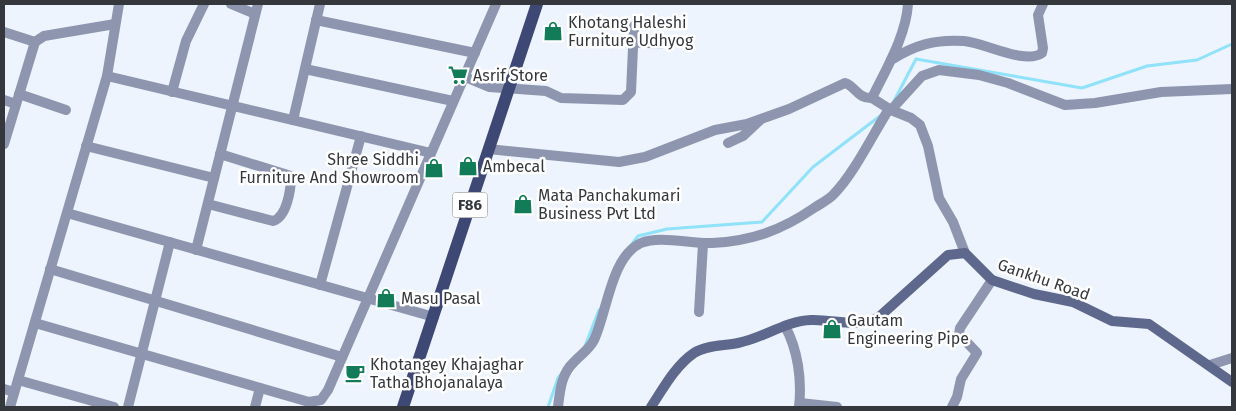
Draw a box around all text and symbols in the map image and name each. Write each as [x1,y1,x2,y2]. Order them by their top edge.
place label: Khotang Haleshi Furniture Udhyog [568,13,694,50]
shop icon: Khotang Haleshi Furniture Udhyog [542,20,564,42]
supermarket icon: Asrif Store [447,64,469,86]
place label: Asrif Store [473,66,548,85]
place label: Shree Siddhi Furniture And Showroom [239,150,419,187]
shop icon: Ambecal [457,155,479,177]
shop icon: Shree Siddhi Furniture And Showroom [423,157,445,179]
place label: Ambecal [483,157,545,176]
place label: Mata Panchakumari Business Pvt Ltd [538,186,680,223]
road number: F86 [452,192,488,218]
shop icon: Mata Panchakumari Business Pvt Ltd [512,193,534,215]
street label: Gankhu Road [995,255,1092,304]
shop icon: Masu Pasal [375,287,397,309]
place label: Masu Pasal [401,289,481,308]
place label: Gautam Engineering Pipe [847,311,969,348]
shop icon: Gautam Engineering Pipe [821,318,843,340]
place label: Khotangey Khajaghar Tatha Bhojanalaya [370,355,524,392]
cafe icon: Khotangey Khajaghar Tatha Bhojanalaya [344,362,366,384]

